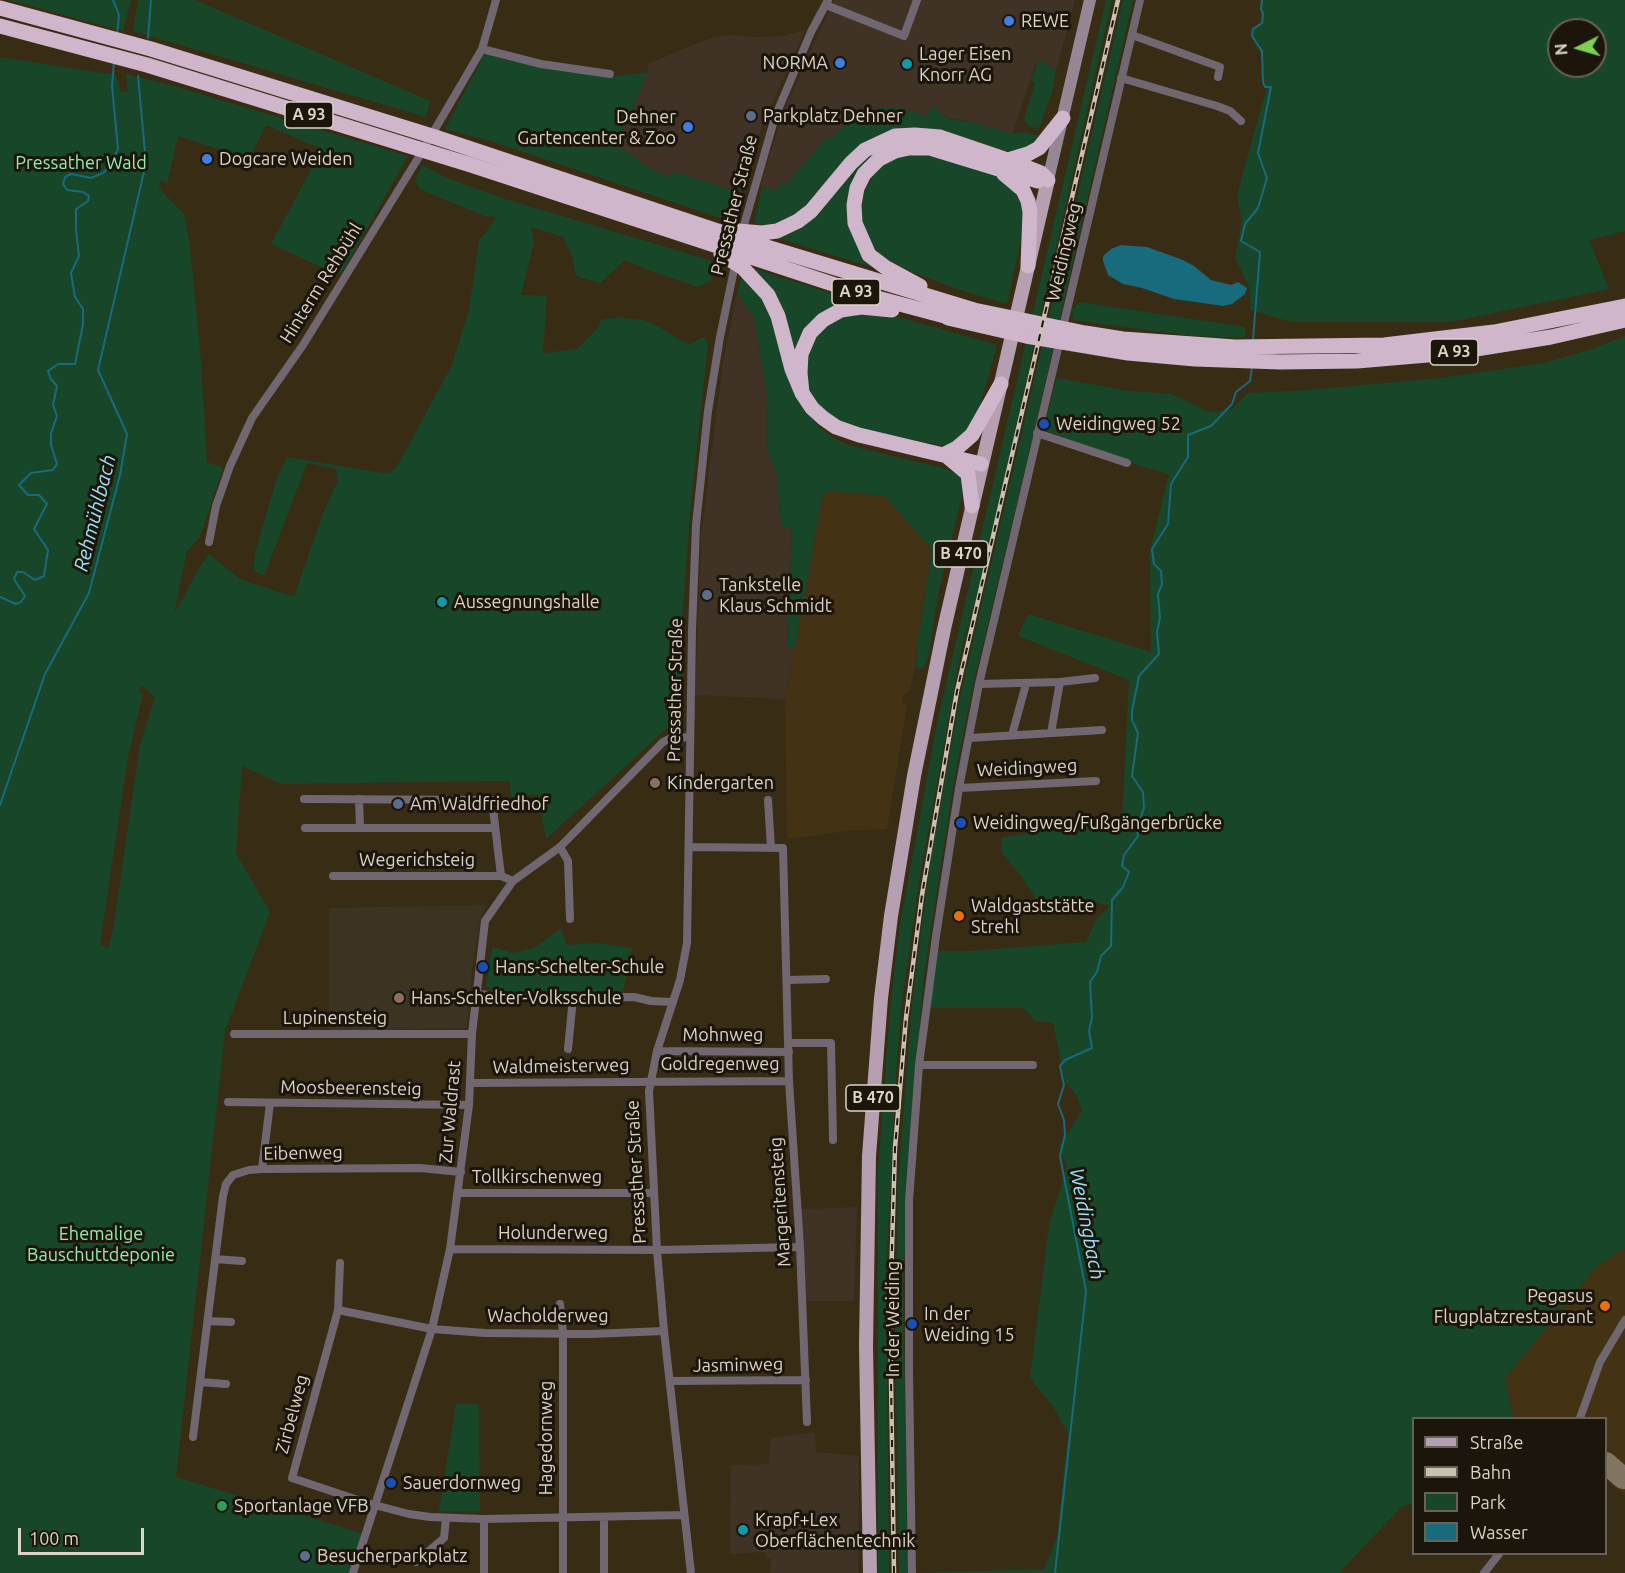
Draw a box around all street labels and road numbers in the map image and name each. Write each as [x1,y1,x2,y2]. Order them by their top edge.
road number: A 93 [285,102,333,128]
street label: Pressather Straße [706,133,762,277]
street label: Weidingweg [1042,201,1086,303]
street label: Hinterm Rehbühl [275,219,367,347]
road number: A 93 [832,279,880,305]
road number: A 93 [1430,339,1478,365]
road number: B 470 [934,541,988,567]
street label: Pressather Straße [663,618,687,762]
street label: Weidingweg [976,755,1078,781]
street label: Wegerichsteig [359,849,475,871]
street label: Lupinensteig [283,1007,387,1029]
street label: Mohnweg [683,1024,763,1046]
street label: Goldregenweg [660,1053,780,1075]
street label: Waldmeisterweg [492,1054,630,1078]
street label: Zur Waldrast [435,1060,465,1164]
street label: Moosbeerensteig [280,1076,422,1100]
road number: B 470 [846,1085,900,1111]
street label: Pressather Straße [621,1100,651,1244]
street label: Margeritensteig [765,1136,795,1268]
street label: Eibenweg [263,1142,343,1164]
street label: Tollkirschenweg [472,1166,602,1188]
street label: Holunderweg [498,1222,608,1244]
street label: In der Weiding [882,1261,904,1377]
street label: Wacholderweg [487,1305,609,1327]
street label: Jasminweg [693,1353,783,1377]
street label: Zirbelweg [271,1372,313,1456]
street label: Hagedornweg [535,1381,557,1495]

